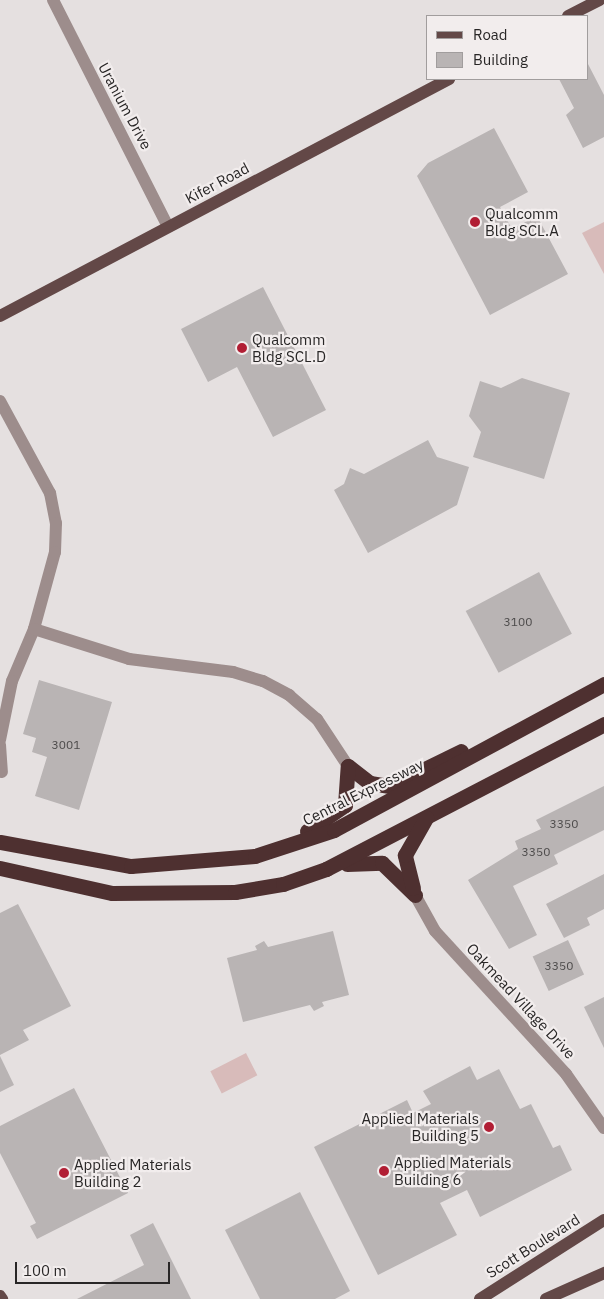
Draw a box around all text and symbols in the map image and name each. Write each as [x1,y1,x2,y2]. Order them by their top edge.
legend [426,15,589,80]
text: Road [473,25,508,44]
text: Building [473,50,528,69]
street label: Uranium Drive [95,59,155,153]
street label: Kifer Road [182,159,252,207]
place label: Qualcomm Bldg SCL.A [485,204,559,239]
marker: Qualcomm Bldg SCL.A [469,216,481,228]
place label: Qualcomm Bldg SCL.D [252,330,326,365]
marker: Qualcomm Bldg SCL.D [236,342,248,354]
house number: 3100 [504,615,532,629]
house number: 3001 [52,738,80,752]
street label: Central Expressway [300,755,426,829]
house number: 3350 [550,817,578,831]
house number: 3350 [522,845,550,859]
street label: Oakmead Village Drive [463,939,579,1063]
house number: 3350 [545,959,573,973]
place label: Applied Materials Building 5 [361,1109,479,1144]
marker: Applied Materials Building 5 [483,1121,495,1133]
place label: Applied Materials Building 6 [394,1153,512,1188]
place label: Applied Materials Building 2 [74,1155,192,1190]
marker: Applied Materials Building 6 [378,1165,390,1177]
marker: Applied Materials Building 2 [58,1167,70,1179]
street label: Scott Boulevard [483,1210,583,1282]
scale bar [18,1252,172,1284]
text: 100 m [23,1261,67,1280]

